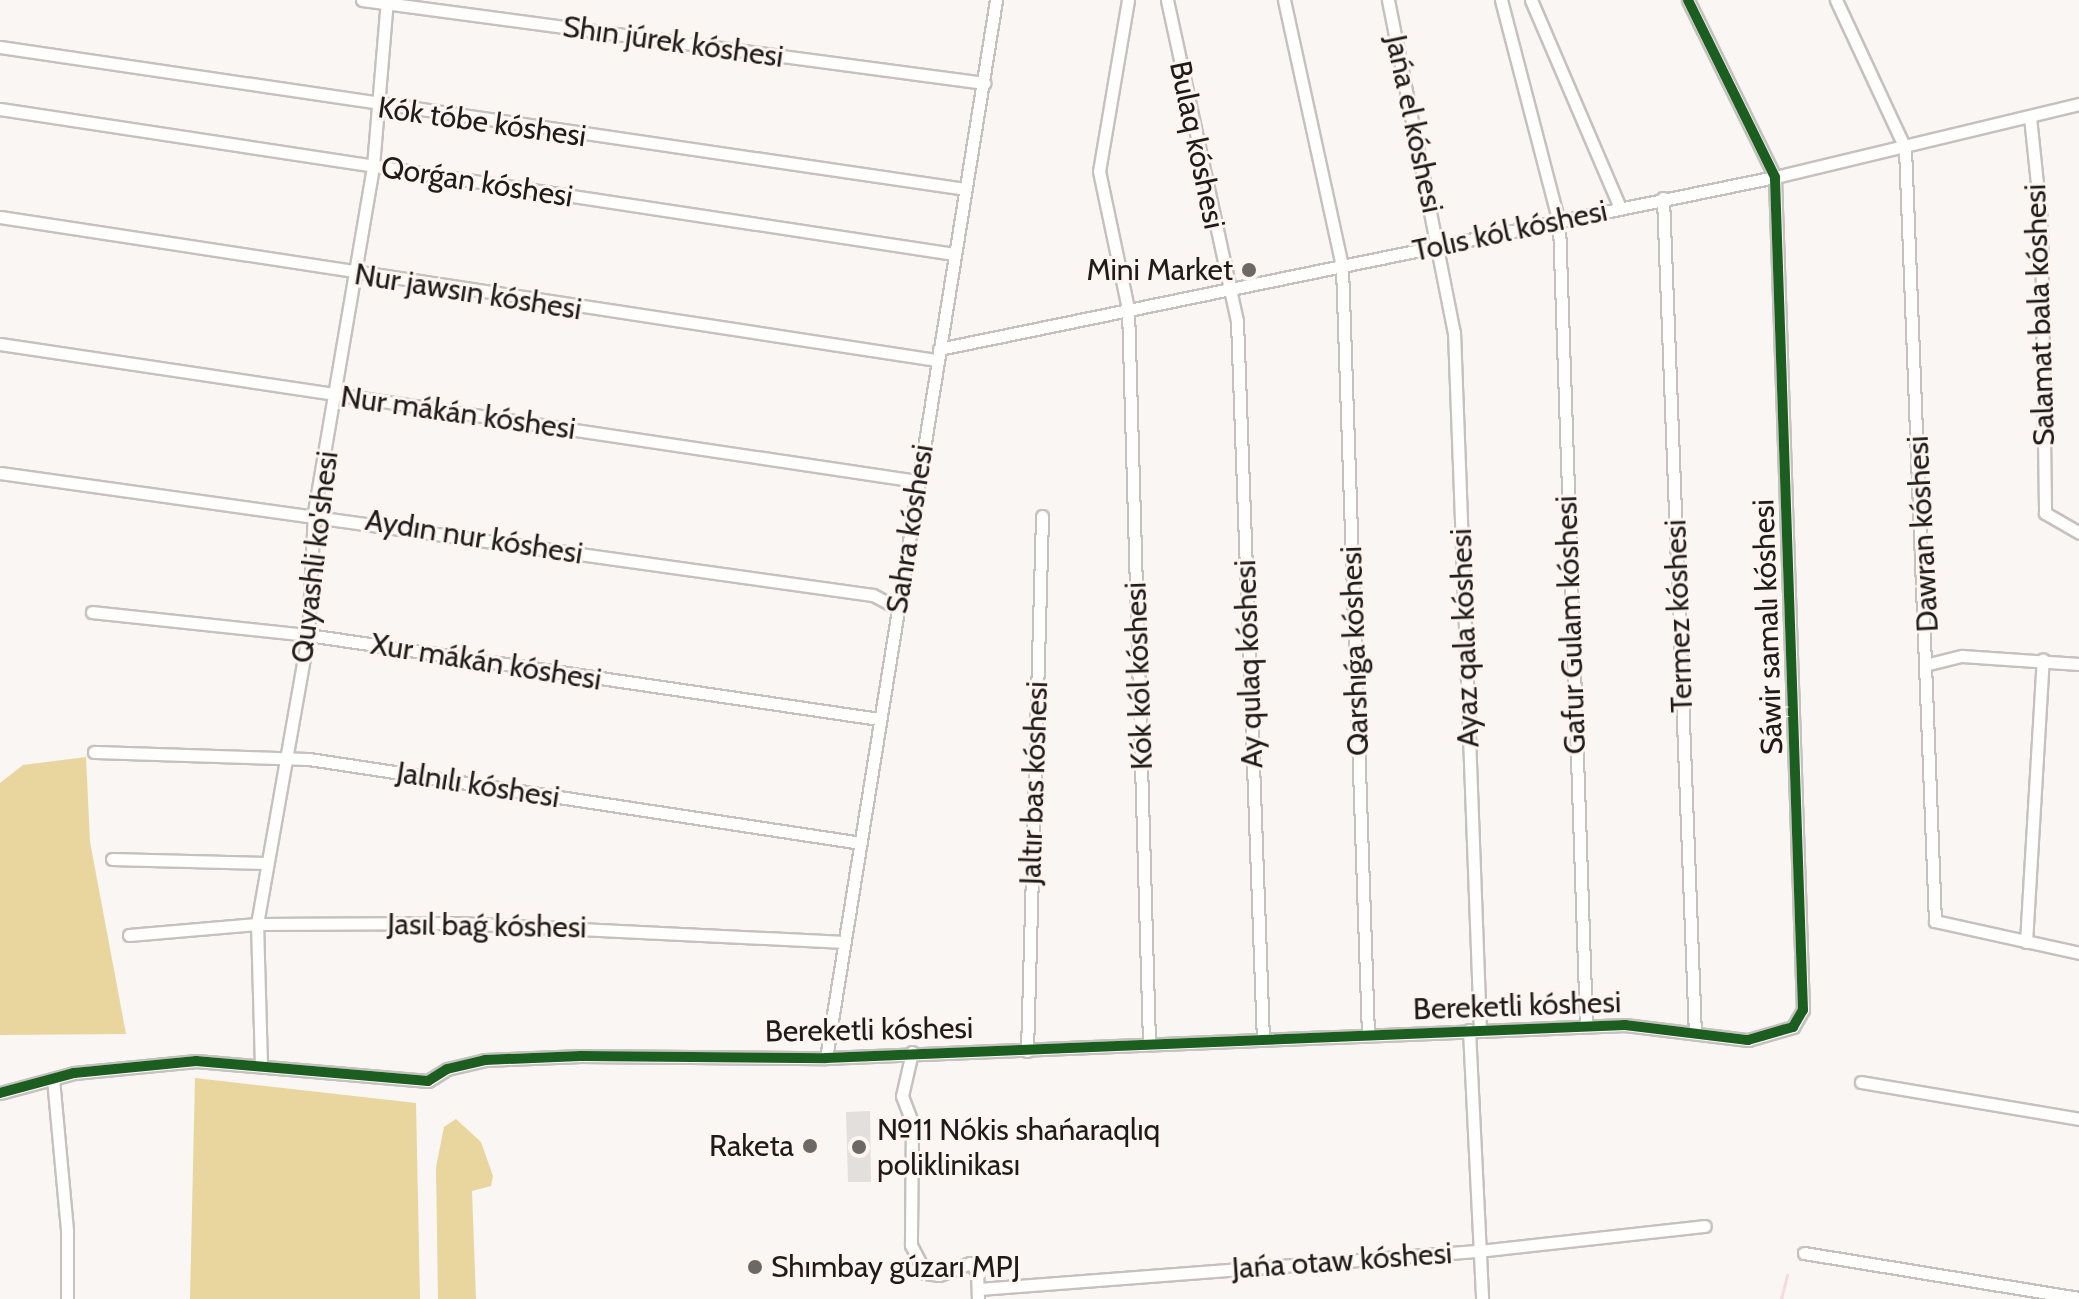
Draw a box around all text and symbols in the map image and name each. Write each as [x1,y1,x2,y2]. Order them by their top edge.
street label: Shın júrek kóshesi [560,9,786,75]
street label: Jańa el kóshesi [1378,32,1450,216]
street label: Bulaq kóshesi [1162,58,1232,232]
street label: Kók tóbe kóshesi [376,90,588,154]
street label: Qorǵan kóshesi [379,149,575,215]
street label: Salamat bala kóshesi [2017,183,2063,447]
street label: Tolıs kól kóshesi [1409,193,1611,269]
place label: Mini Market [1086,252,1233,288]
street label: Nur jawsın kóshesi [352,256,584,328]
marker: Mini Market [1240,261,1258,279]
street label: Nur mákán kóshesi [338,379,578,447]
street label: Dawran kóshesi [1900,435,1946,633]
street label: Sahra kóshesi [879,442,941,616]
street label: Quyashli ko'shesi [284,449,346,665]
street label: Gafur Gulam kóshesi [1548,495,1594,755]
street label: Sáwir samalı kóshesi [1746,499,1790,755]
street label: Aydın nur kóshesi [363,502,585,572]
street label: Termez kóshesi [1658,519,1700,713]
street label: Ayaz qala kóshesi [1443,528,1487,748]
street label: Qarshıǵa kóshesi [1333,545,1377,757]
street label: Ay qulaq kóshesi [1227,559,1271,769]
street label: Kók kól kóshesi [1118,581,1160,771]
street label: Xur mákán kóshesi [368,626,604,698]
street label: Jaltır bas kóshesi [1012,681,1056,885]
street label: Jalnılı kóshesi [394,754,562,816]
street label: Jasıl baǵ kóshesi [387,906,587,946]
street label: Bereketli kóshesi [1412,984,1622,1028]
street label: Bereketli kóshesi [765,1010,973,1050]
place label: №11 Nókis shańaraqlıq poliklinikası [877,1112,1160,1182]
place label: Raketa [709,1128,794,1164]
marker: №11 Nókis shańaraqlıq poliklinikası [848,1136,870,1158]
marker: Raketa [801,1137,819,1155]
street label: Jańa otaw kóshesi [1231,1235,1453,1287]
place label: Shımbay gúzarı MPJ [771,1249,1020,1285]
marker: Shımbay gúzarı MPJ [746,1258,764,1276]

